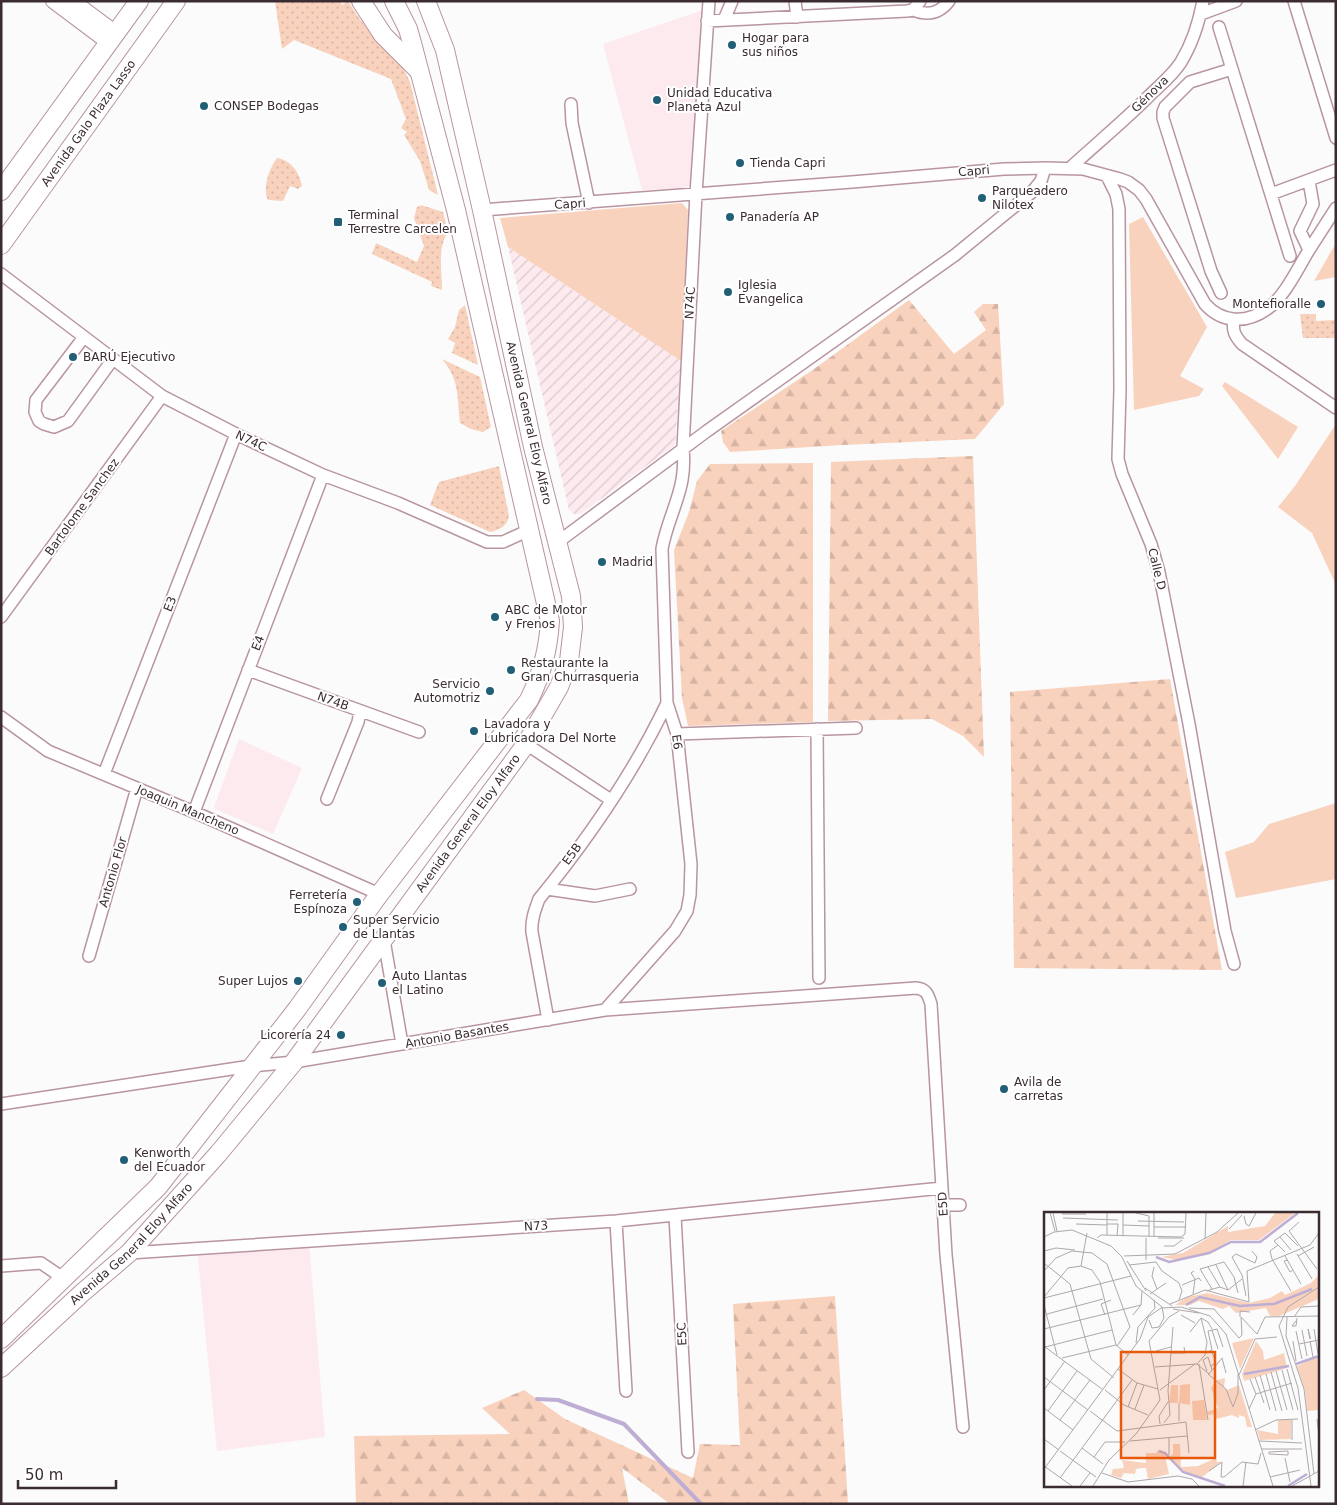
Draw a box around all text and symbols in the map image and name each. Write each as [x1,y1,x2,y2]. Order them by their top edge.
place label: Hogar para sus niños [742,31,809,59]
marker: Hogar para sus niños [726,39,738,51]
street label: Avenida Galo Plaza Lasso [38,57,139,189]
street label: Génova [1129,73,1171,115]
place label: Unidad Educativa Planeta Azul [667,86,772,114]
marker: Unidad Educativa Planeta Azul [651,94,663,106]
place label: CONSEP Bodegas [214,99,319,113]
marker: CONSEP Bodegas [198,100,210,112]
place label: Tienda Capri [749,156,826,170]
marker: Tienda Capri [734,157,746,169]
street label: Capri [958,163,990,179]
place label: Parqueadero Nilotex [992,184,1068,212]
marker: Parqueadero Nilotex [976,192,988,204]
street label: Capri [554,196,586,212]
place label: Terminal Terrestre Carcelen [347,208,457,236]
place label: Panadería AP [740,210,819,224]
marker: Panadería AP [724,211,736,223]
marker: Terminal Terrestre Carcelen [332,216,344,228]
place label: Iglesia Evangelica [738,278,803,306]
street label: N74C [682,286,698,320]
marker: Iglesia Evangelica [722,286,734,298]
place label: Montefioralle [1232,297,1311,311]
marker: Montefioralle [1315,298,1327,310]
street label: Avenida General Eloy Alfaro [503,340,555,506]
place label: BARÚ Ejecutivo [83,349,175,364]
marker: BARÚ Ejecutivo [67,351,79,363]
street label: N74C [233,428,269,454]
street label: Bartolome Sanchez [42,456,122,558]
street label: Calle D [1145,547,1169,591]
place label: Madrid [612,555,653,569]
marker: Madrid [596,556,608,568]
street label: E3 [161,594,179,614]
place label: ABC de Motor y Frenos [505,603,587,631]
marker: ABC de Motor y Frenos [489,611,501,623]
street label: E4 [249,633,267,653]
place label: Restaurante la Gran Churrasqueria [521,656,639,684]
marker: Restaurante la Gran Churrasqueria [505,664,517,676]
place label: Servicio Automotriz [414,677,480,705]
marker: Servicio Automotriz [484,685,496,697]
street label: N74B [315,689,351,713]
place label: Lavadora y Lubricadora Del Norte [484,717,616,745]
marker: Lavadora y Lubricadora Del Norte [468,725,480,737]
street label: E6 [669,733,685,751]
street label: Avenida General Eloy Alfaro [413,752,523,895]
street label: Joaquin Mancheno [134,782,241,838]
street label: Antonio Flor [96,835,130,909]
street label: E5B [559,840,585,868]
place label: Ferretería Espínoza [289,888,347,916]
marker: Ferretería Espínoza [351,896,363,908]
place label: Super Servicio de Llantas [353,913,440,941]
marker: Super Servicio de Llantas [337,921,349,933]
place label: Auto Llantas el Latino [392,969,467,997]
place label: Super Lujos [218,974,288,988]
marker: Super Lujos [292,975,304,987]
marker: Auto Llantas el Latino [376,977,388,989]
street label: Antonio Basantes [404,1019,510,1051]
place label: Licorería 24 [260,1028,331,1042]
marker: Licorería 24 [335,1029,347,1041]
place label: Avila de carretas [1014,1075,1063,1103]
marker: Avila de carretas [998,1083,1010,1095]
place label: Kenworth del Ecuador [134,1146,205,1174]
marker: Kenworth del Ecuador [118,1154,130,1166]
street label: Avenida General Eloy Alfaro [67,1180,195,1308]
street label: E5D [935,1191,951,1217]
inset map [1044,1212,1320,1488]
street label: N73 [523,1218,549,1234]
street label: E5C [674,1322,690,1346]
scale bar [18,1458,115,1490]
text: 50 m [25,1466,63,1484]

